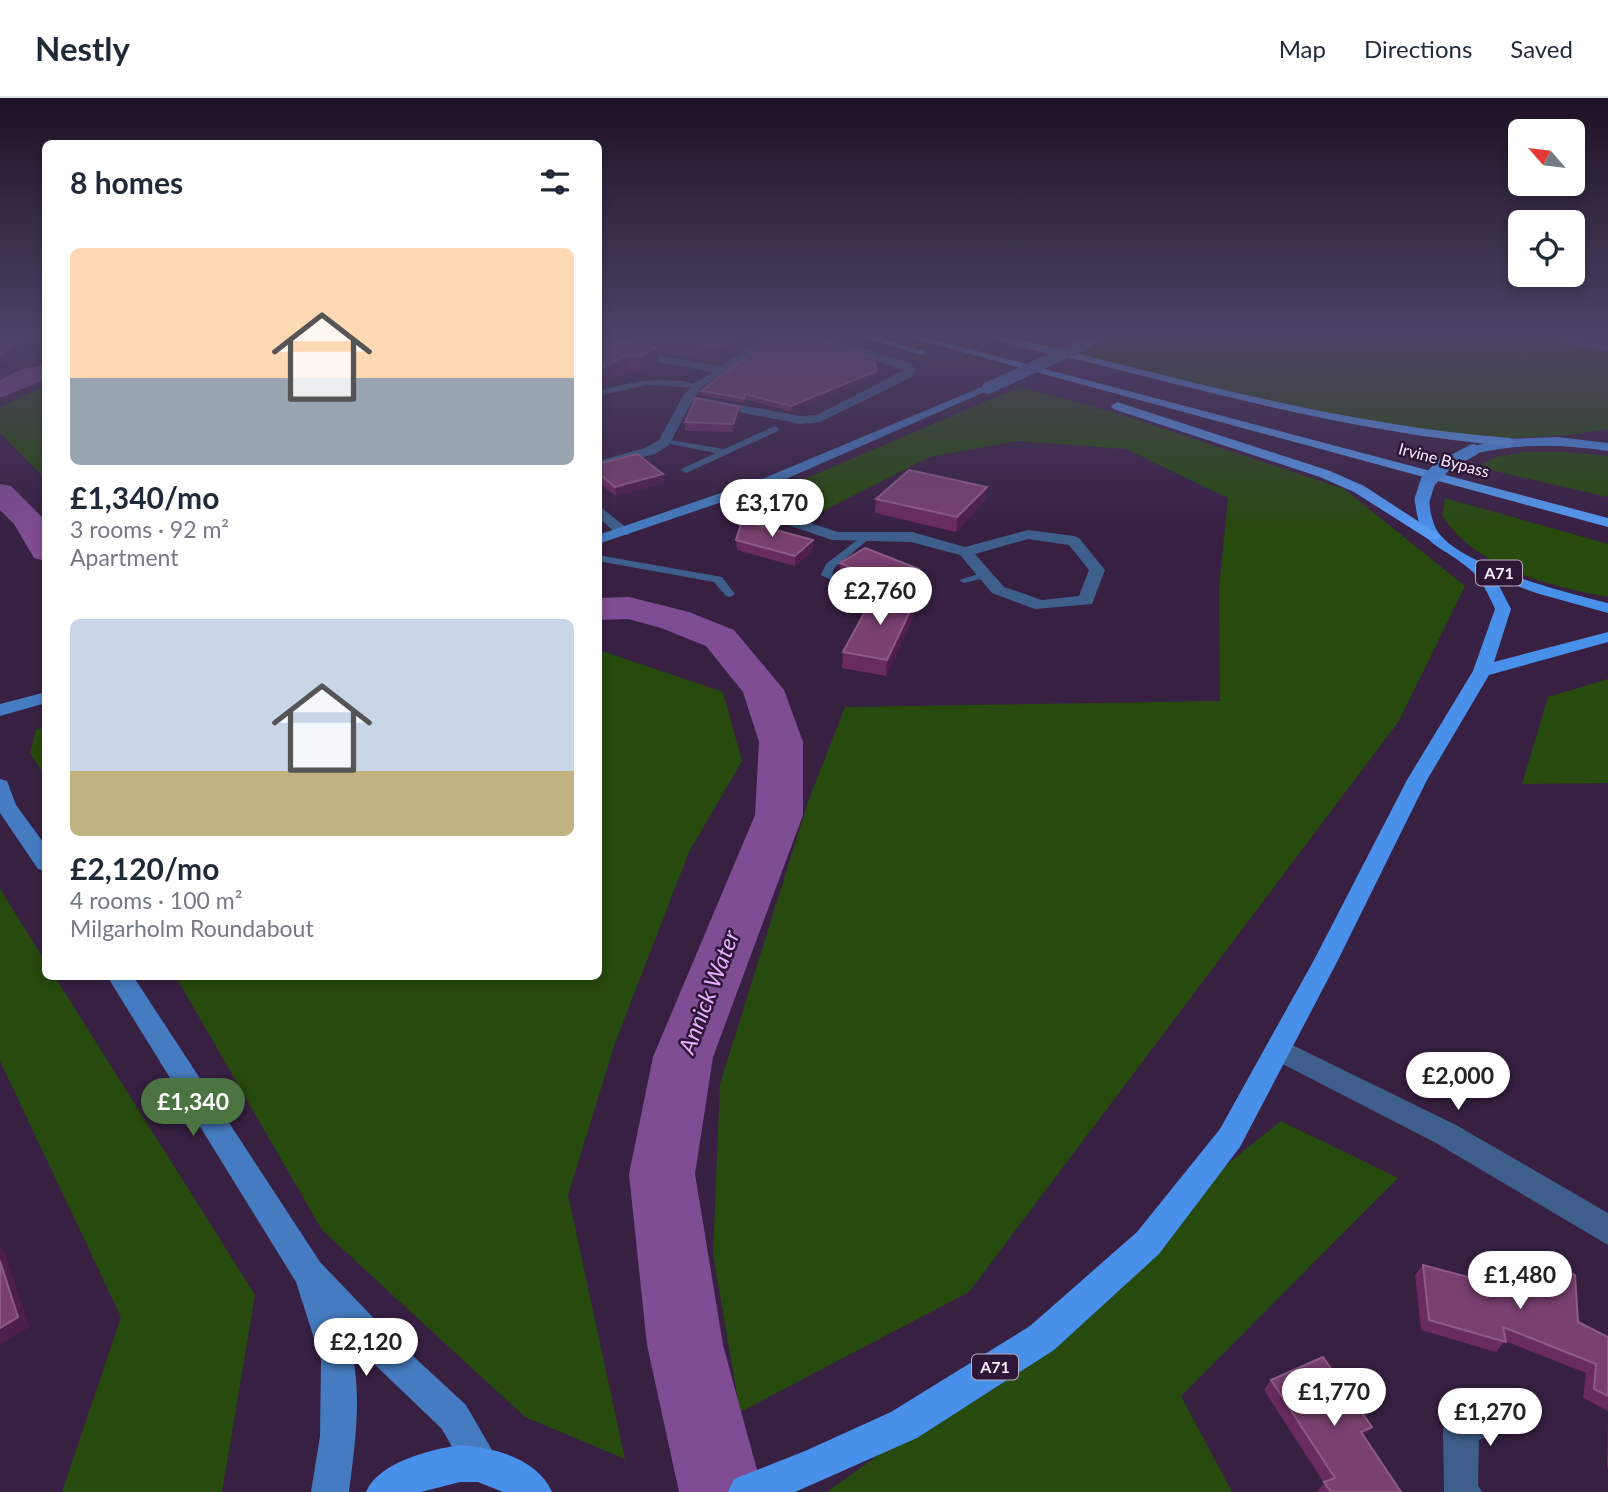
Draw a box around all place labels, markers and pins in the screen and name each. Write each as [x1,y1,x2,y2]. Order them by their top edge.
pin: £3,170 [715,480,829,539]
pin: £2,760 [823,568,937,627]
pin: £2,000 [1401,1052,1515,1112]
pin: £1,340 [136,1079,250,1138]
pin: £1,480 [1463,1252,1577,1311]
pin: £2,120 [309,1318,423,1378]
pin: £1,770 [1277,1368,1391,1428]
pin: £1,270 [1433,1388,1547,1448]

